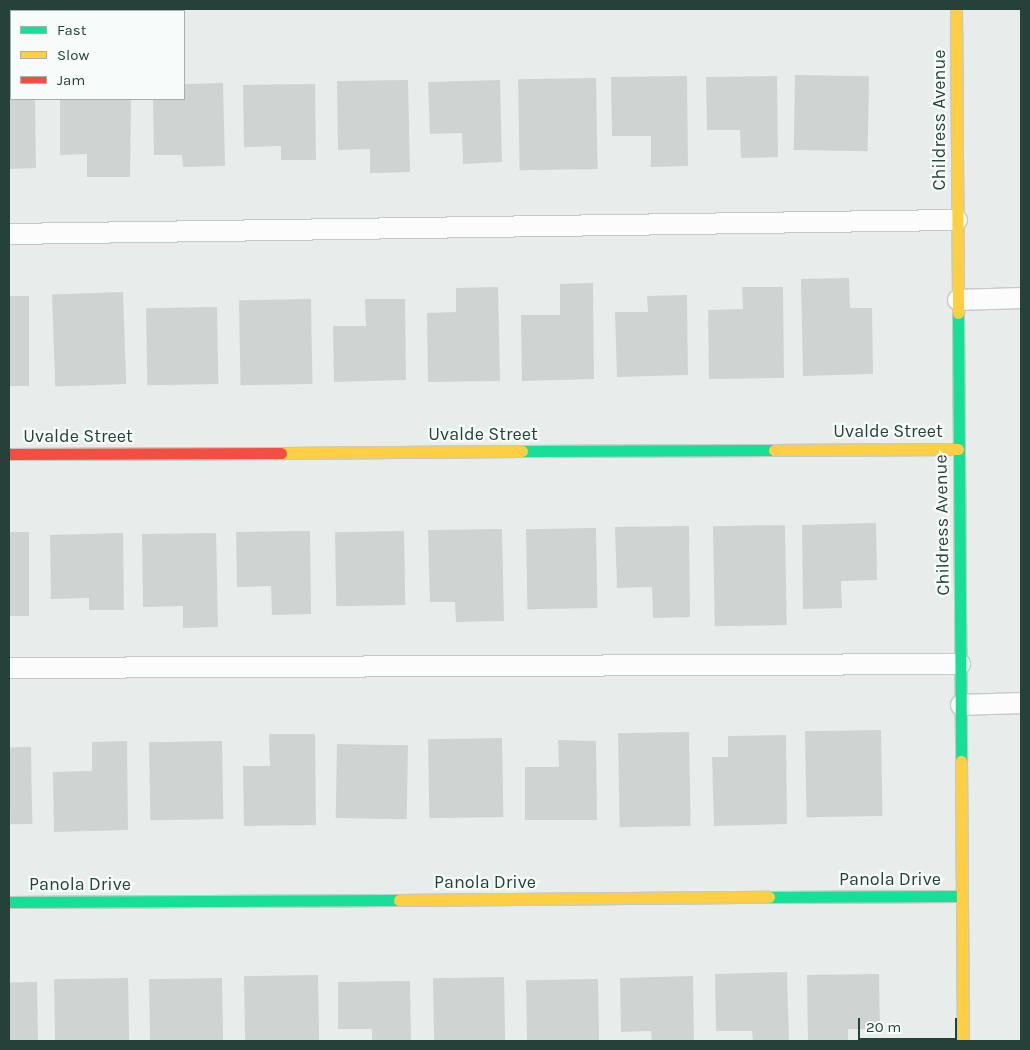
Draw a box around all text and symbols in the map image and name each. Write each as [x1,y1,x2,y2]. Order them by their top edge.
legend [10,10,185,100]
text: Fast [57,21,86,39]
text: Slow [57,46,89,64]
street label: Childress Avenue [928,49,950,191]
text: Jam [57,71,85,89]
street label: Uvalde Street [833,420,943,442]
street label: Uvalde Street [428,423,538,445]
street label: Uvalde Street [23,425,133,447]
street label: Childress Avenue [930,454,954,596]
street label: Panola Drive [839,868,941,890]
street label: Panola Drive [434,871,536,893]
street label: Panola Drive [29,873,131,895]
scale bar [860,1008,959,1040]
text: 20 m [866,1018,901,1036]

